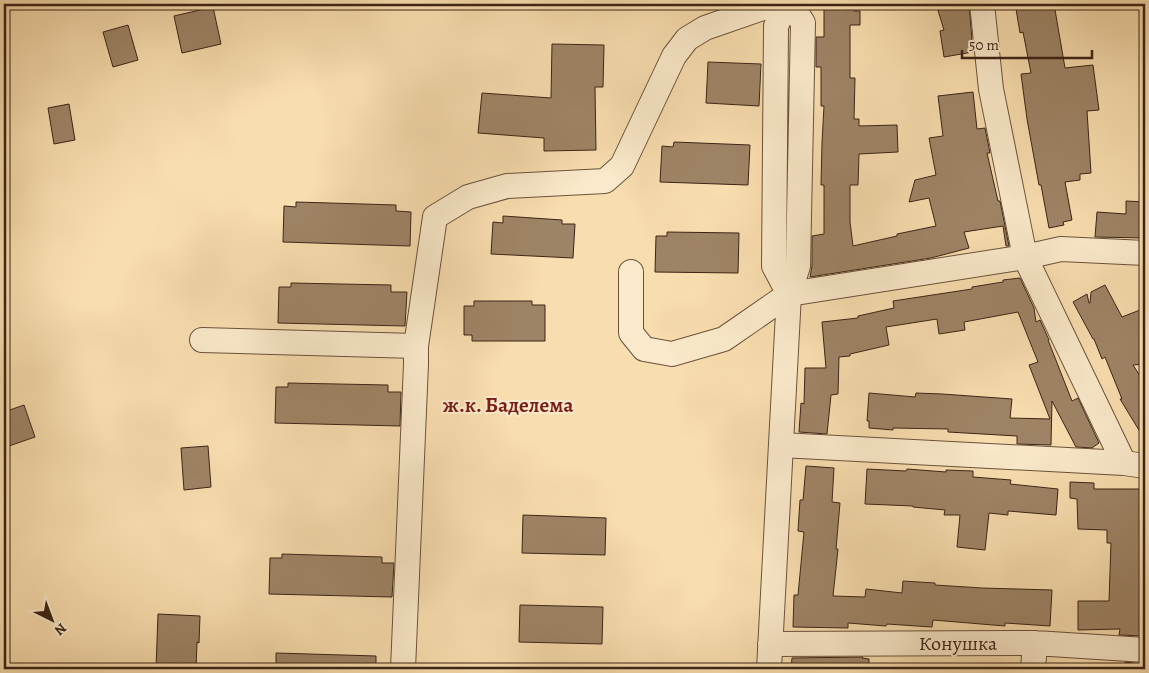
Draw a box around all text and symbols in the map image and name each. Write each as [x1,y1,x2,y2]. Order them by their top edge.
scale bar [962,28,1092,60]
text: 50 m [969,35,999,55]
district label: ж.к. Баделема [443,391,573,419]
north arrow [28,596,78,646]
text: N [50,619,71,640]
street label: Конушка [919,630,998,657]

